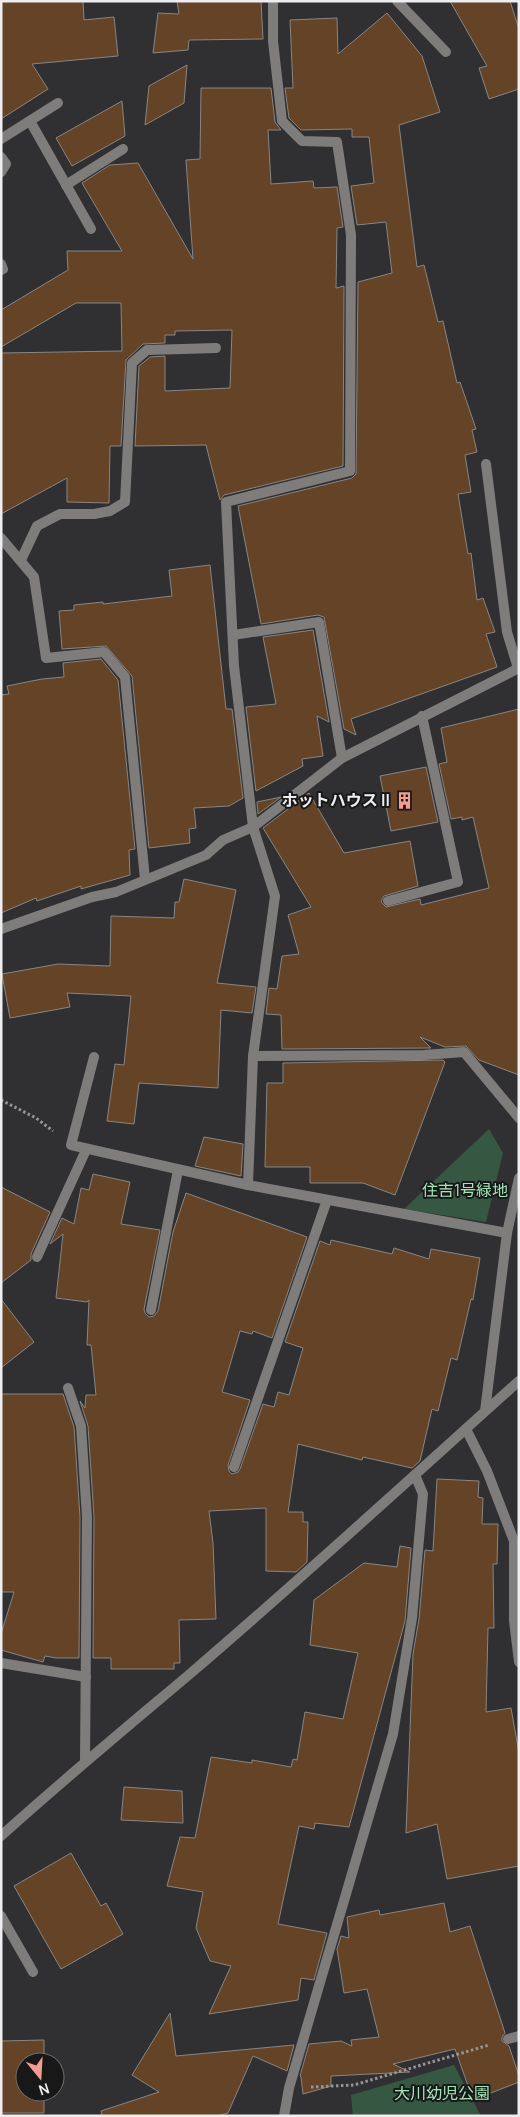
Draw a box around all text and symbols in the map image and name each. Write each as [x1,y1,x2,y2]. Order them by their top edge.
place label: ホットハウス II [282,789,390,811]
building icon: ホットハウス II [394,790,414,810]
park label: 住吉1号緑地 [422,1179,508,1201]
north arrow [15,2052,65,2102]
text: N [36,2079,52,2100]
park label: 大川幼児公園 [394,2082,490,2104]

